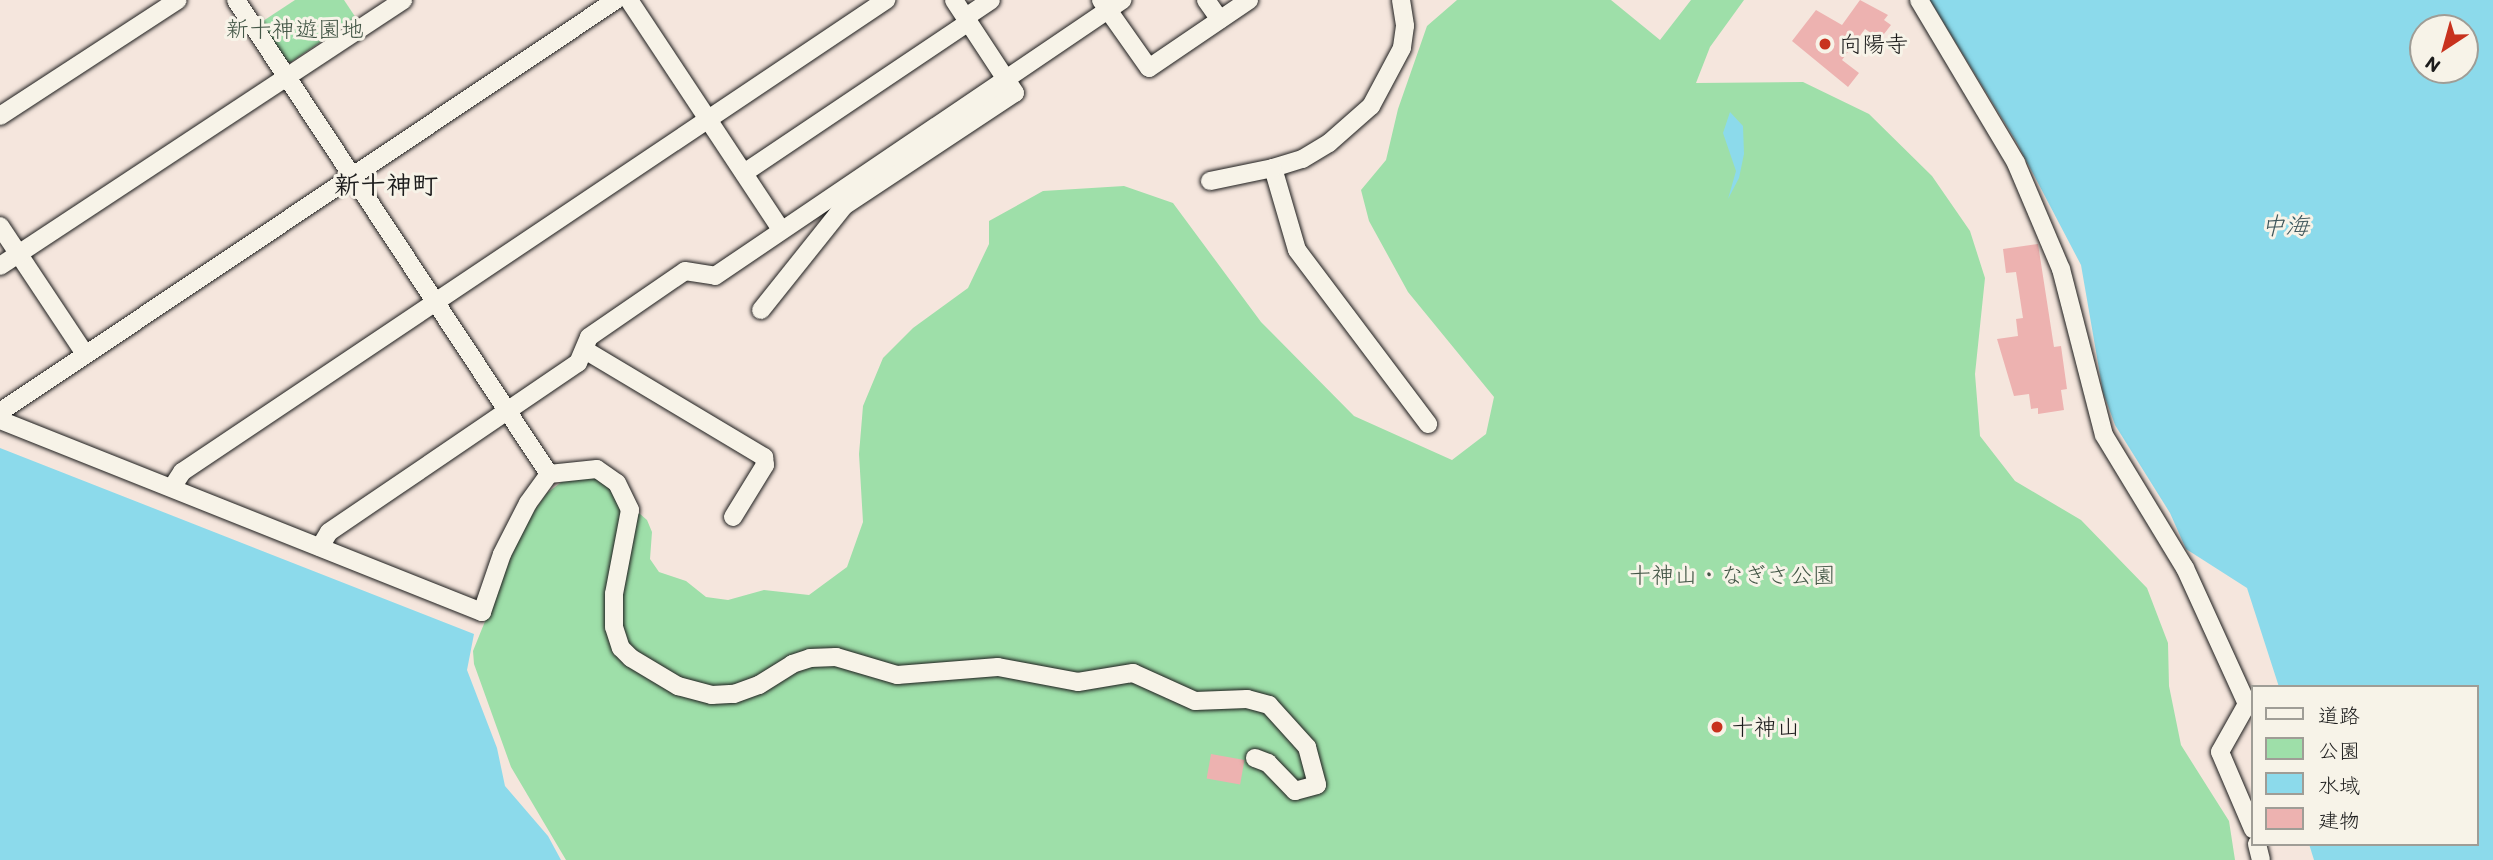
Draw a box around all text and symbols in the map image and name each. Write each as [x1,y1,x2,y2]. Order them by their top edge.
north arrow [2409,14,2479,84]
park label: 新十神遊園地 [226,15,364,43]
place label: 向陽寺 [1839,30,1908,58]
marker: 向陽寺 [1817,36,1833,52]
text: N [2421,52,2444,78]
district label: 新十神町 [334,170,438,202]
water label: 中海 [2261,212,2309,240]
park label: 十神山・なぎさ公園 [1629,561,1835,589]
legend [2252,685,2479,846]
text: 道路 [2318,703,2360,728]
place label: 十神山 [1731,713,1800,741]
marker: 十神山 [1709,719,1725,735]
text: 公園 [2318,738,2360,763]
text: 水域 [2318,773,2360,798]
text: 建物 [2318,808,2360,833]

